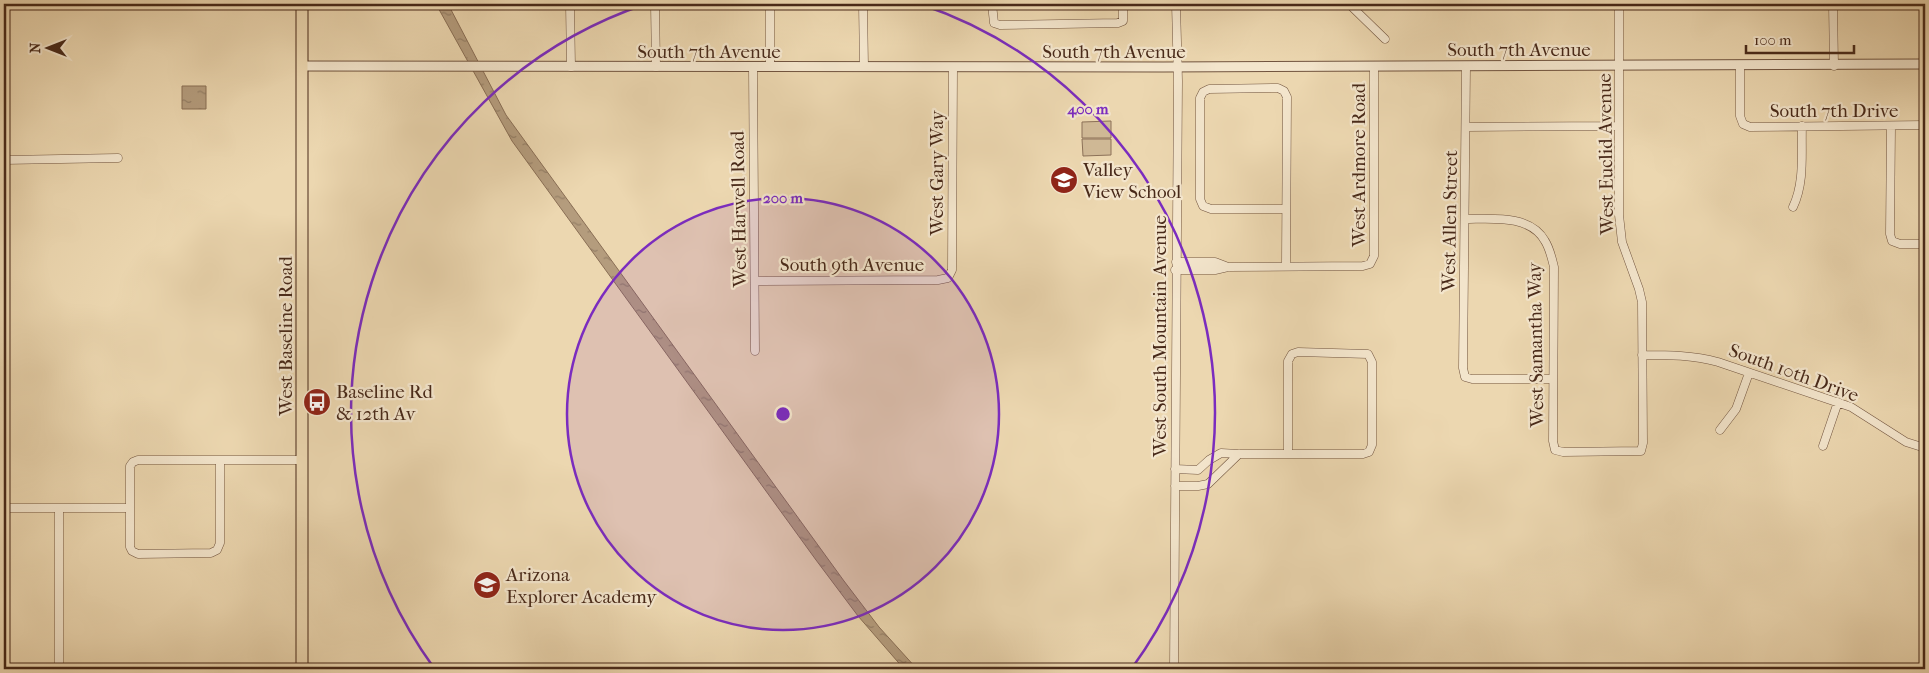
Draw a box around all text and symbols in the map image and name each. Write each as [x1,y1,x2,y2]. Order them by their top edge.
north arrow [22,22,72,72]
scale bar [1746,22,1854,54]
text: 100 m [1754,31,1792,49]
street label: South 7th Avenue [1447,39,1591,61]
street label: South 7th Avenue [637,41,781,63]
street label: South 7th Avenue [1042,41,1186,63]
text: N [27,42,44,53]
street label: West Euclid Avenue [1594,73,1618,236]
street label: West Ardmore Road [1348,82,1370,248]
text: 400 m [1066,100,1109,118]
street label: South 7th Drive [1770,100,1898,122]
street label: West Gary Way [926,110,948,237]
street label: West Harwell Road [727,130,751,288]
street label: West Allen Street [1438,150,1462,293]
place label: Valley View School [1082,159,1181,203]
school or university icon: Valley View School [1049,165,1079,195]
text: 200 m [763,189,803,207]
street label: West South Mountain Avenue [1149,215,1171,458]
street label: South 9th Avenue [780,254,924,276]
street label: West Baseline Road [275,255,297,417]
street label: West Samantha Way [1524,261,1548,429]
street label: South 10th Drive [1726,339,1862,407]
place label: Baseline Rd & 12th Av [336,381,433,425]
bus stop icon: Baseline Rd & 12th Av [302,387,332,417]
centre of rings [774,405,792,423]
place label: Arizona Explorer Academy [505,564,657,608]
school or university icon: Arizona Explorer Academy [472,570,502,600]

